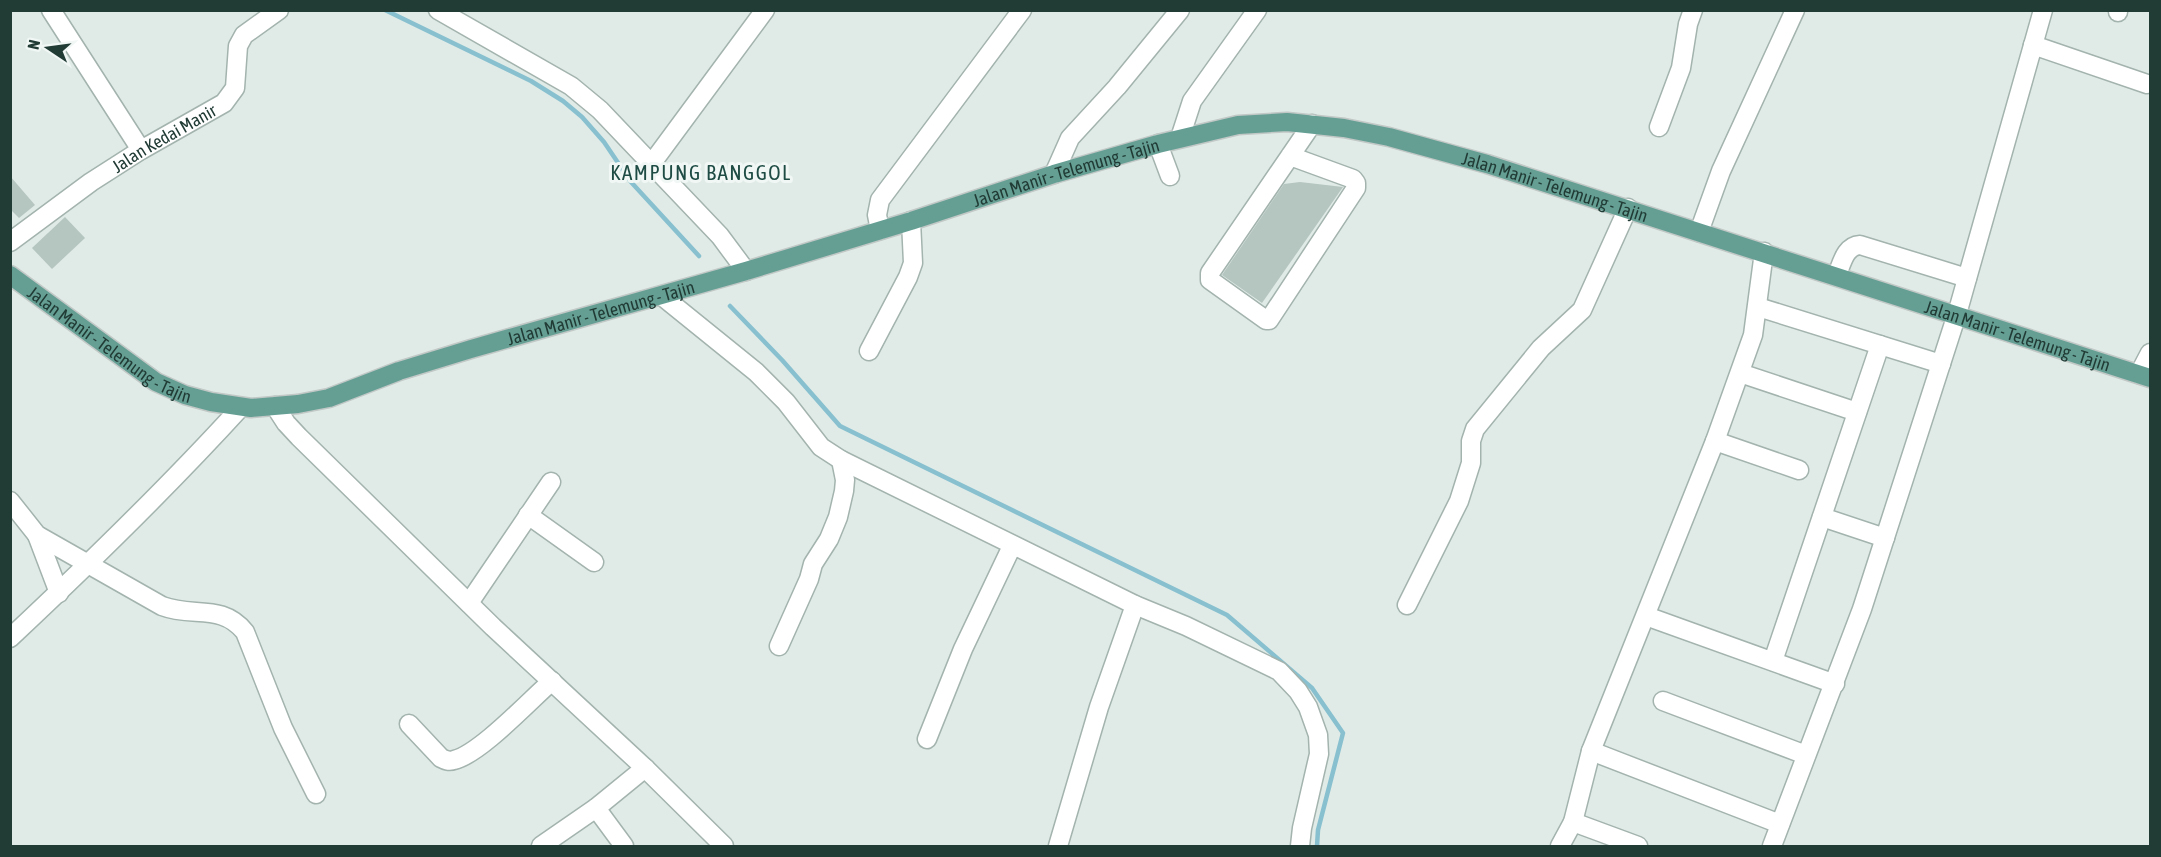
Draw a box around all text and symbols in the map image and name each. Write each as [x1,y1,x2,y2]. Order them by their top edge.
north arrow [18,18,78,78]
text: N [24,38,43,51]
street label: Jalan Kedai Manir [108,99,220,177]
street label: Jalan Manir - Telemung - Tajin [970,134,1162,211]
street label: Jalan Manir - Telemung - Tajin [1460,147,1651,226]
district label: KAMPUNG BANGGOL [610,160,792,184]
street label: Jalan Manir - Telemung - Tajin [504,276,697,349]
street label: Jalan Manir - Telemung - Tajin [24,281,194,407]
street label: Jalan Manir - Telemung - Tajin [1922,295,2113,375]

